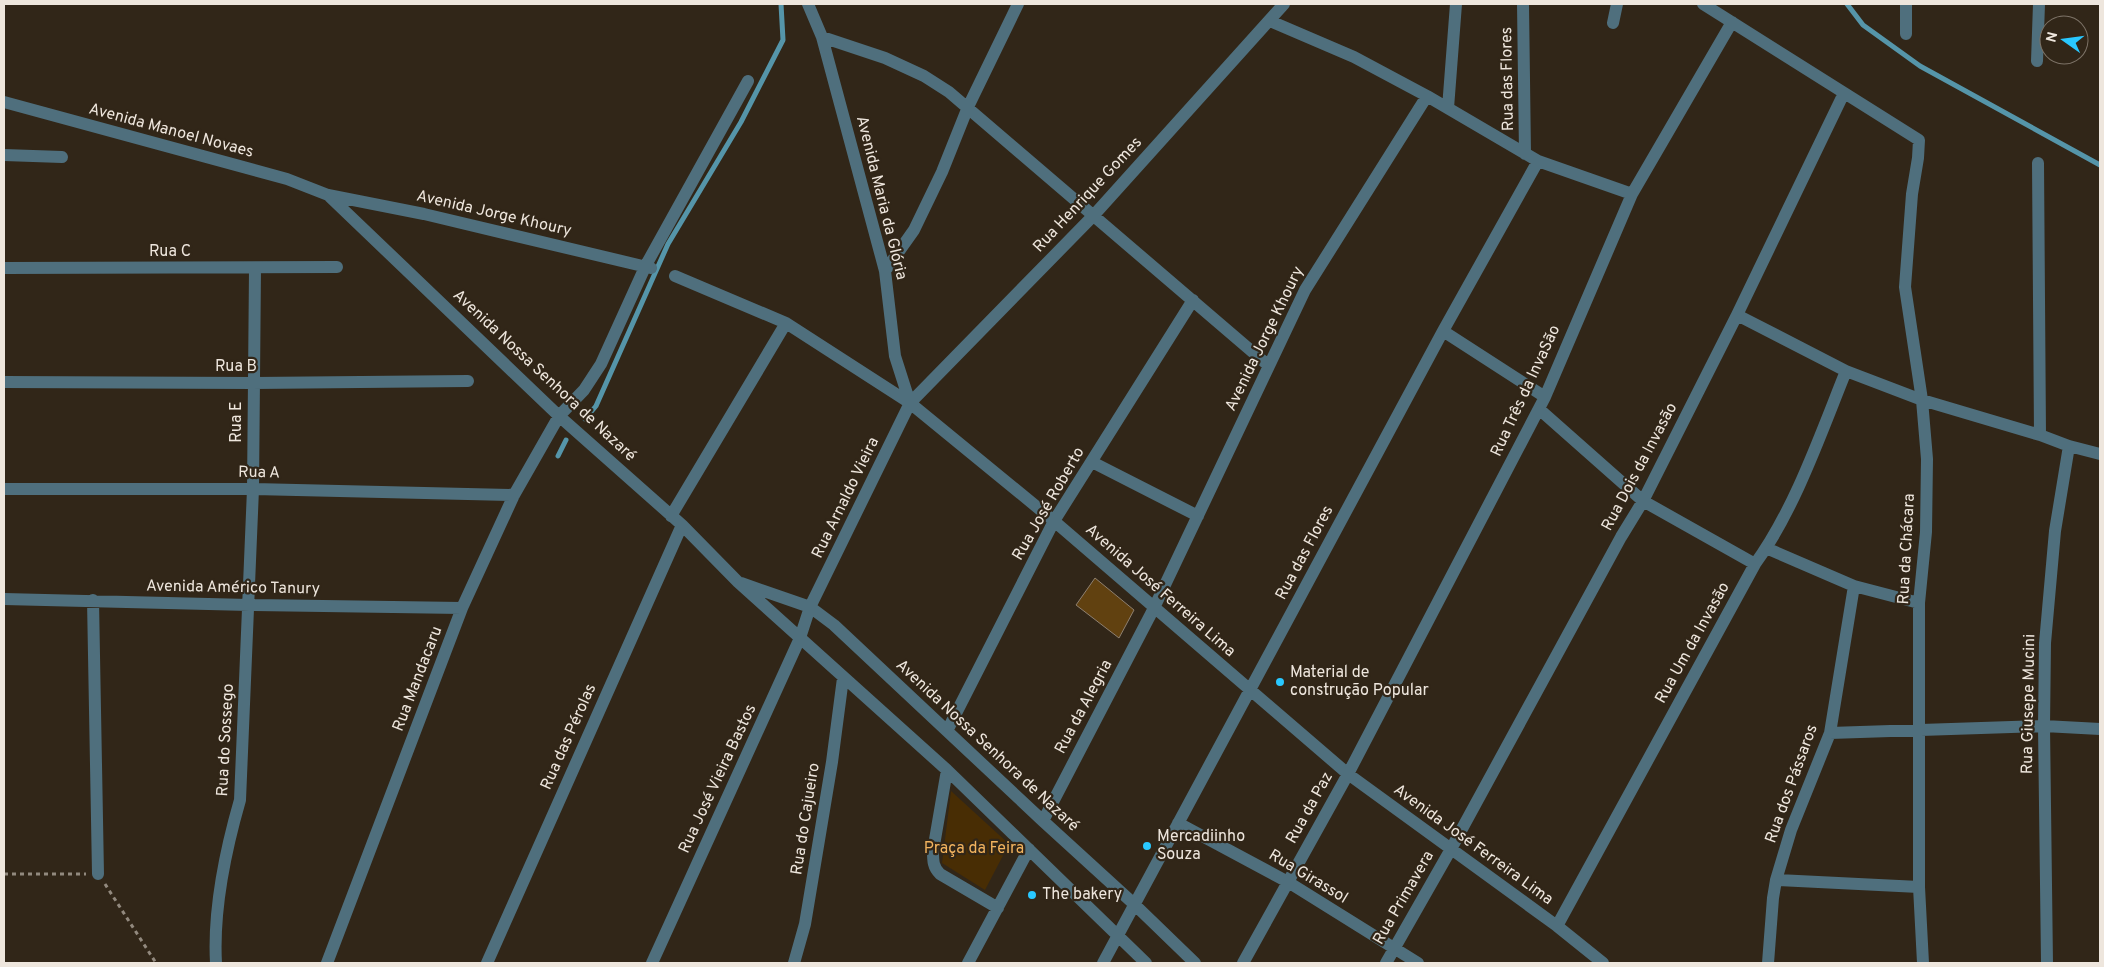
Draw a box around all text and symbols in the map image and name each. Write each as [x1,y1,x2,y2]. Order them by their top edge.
north arrow [2039,15,2089,65]
street label: Rua das Flores [1497,27,1519,131]
text: N [2043,30,2062,44]
street label: Avenida Manoel Novaes [86,99,256,163]
street label: Avenida Maria da Glória [851,114,911,282]
street label: Rua Henrique Gomes [1029,133,1147,257]
street label: Avenida Jorge Khoury [414,186,574,242]
street label: Rua C [149,242,191,262]
street label: Avenida Jorge Khoury [1221,263,1309,415]
street label: Avenida Nossa Senhora de Nazaré [448,286,640,466]
street label: Rua Três da InvaSão [1487,322,1565,460]
street label: Rua B [215,357,257,377]
street label: Rua Dois da Invasão [1598,399,1682,535]
street label: Rua E [227,401,247,443]
street label: Rua Arnaldo Vieira [808,434,884,562]
street label: Rua José Roberto [1008,444,1090,564]
street label: Rua A [238,463,280,483]
street label: Rua da Chácara [1894,493,1920,605]
street label: Rua das Flores [1272,502,1338,604]
street label: Avenida José Ferreira Lima [1081,520,1239,662]
street label: Avenida Américo Tanury [146,576,320,600]
street label: Rua Um da Invasão [1651,579,1735,707]
street label: Rua Mandacaru [389,624,447,734]
street label: Rua Giusepe Mucini [2018,634,2040,774]
street label: Avenida Nossa Senhora de Nazaré [891,656,1083,836]
street label: Rua da Alegria [1051,656,1117,758]
place label: Material de construção Popular [1290,663,1429,701]
marker: Material de construção Popular [1274,676,1286,688]
street label: Rua das Pérolas [537,681,601,793]
street label: Rua do Sossego [213,683,239,797]
street label: Rua José Vieira Bastos [675,701,761,857]
street label: Rua dos Pássaros [1761,722,1823,846]
street label: Rua do Cajueiro [787,762,825,876]
street label: Rua da Paz [1282,769,1338,847]
street label: Avenida José Ferreira Lima [1389,780,1557,910]
place label: Mercadiinho Souza [1157,827,1245,865]
park label: Praça da Feira [924,839,1024,859]
marker: Mercadiinho Souza [1141,840,1153,852]
street label: Rua Girassol [1265,845,1351,909]
street label: Rua Primavera [1369,847,1439,949]
place label: The bakery [1042,885,1122,905]
marker: The bakery [1026,889,1038,901]

